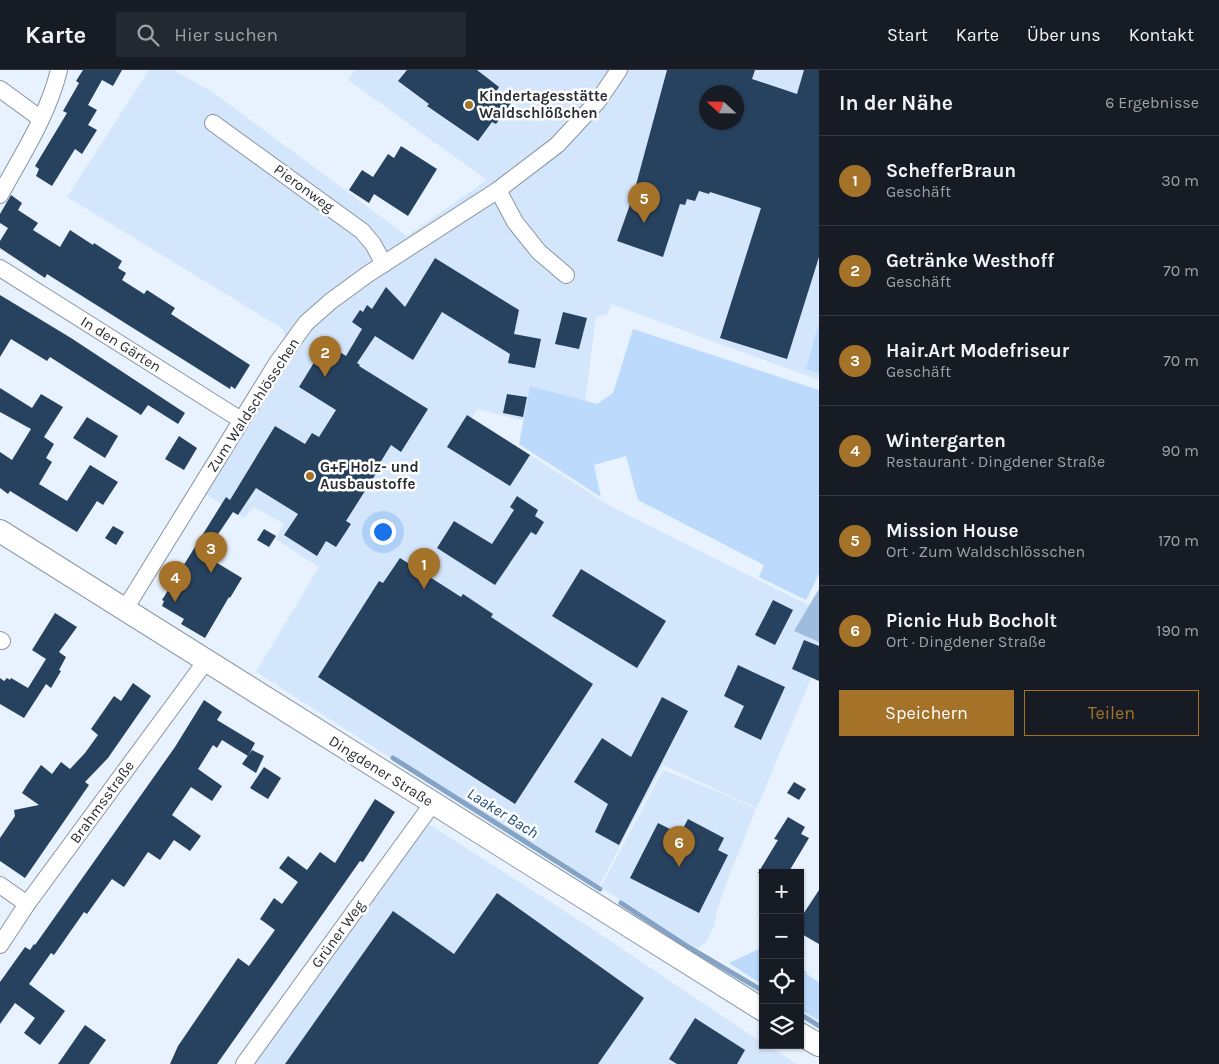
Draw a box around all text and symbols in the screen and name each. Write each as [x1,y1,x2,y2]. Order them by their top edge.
search box [116,12,466,57]
text: Karte [25,21,86,49]
icon: search [134,21,162,49]
text: Hier suchen [174,24,278,46]
text: Start [887,24,928,46]
text: Karte [956,24,999,46]
text: Über uns [1027,24,1101,46]
text: Kontakt [1129,24,1194,46]
north arrow [699,85,744,130]
place label: Kindertagesstätte Waldschlößchen [479,87,608,122]
text: In der Nähe [839,91,953,115]
text: 6 Ergebnisse [1105,93,1199,112]
marker: Kindertagesstätte Waldschlößchen [463,99,475,111]
street label: Pieronweg [270,160,338,216]
text: SchefferBraun [886,160,1016,182]
text: 1 [852,171,858,190]
text: 30 m [1161,171,1199,190]
pin: 5 [628,182,660,223]
text: Geschäft [886,182,951,201]
text: Getränke Westhoff [886,250,1054,272]
text: 2 [850,261,860,280]
text: 70 m [1163,261,1199,280]
text: Geschäft [886,272,951,291]
street label: In den Gärten [77,312,165,376]
street label: Zum Waldschlösschen [203,335,303,475]
pin: 2 [309,336,341,377]
text: Hair.Art Modefriseur [886,340,1069,362]
text: 3 [850,351,860,370]
text: 70 m [1163,351,1199,370]
text: Geschäft [886,362,951,381]
text: Wintergarten [886,430,1006,452]
text: 4 [850,441,860,460]
text: 90 m [1161,441,1199,460]
text: Restaurant · Dingdener Straße [886,452,1105,471]
place label: G+F Holz- und Ausbaustoffe [320,458,419,493]
marker: G+F Holz- und Ausbaustoffe [304,470,316,482]
your location [370,519,396,545]
text: Mission House [886,520,1019,542]
text: 5 [850,531,860,550]
text: 170 m [1158,531,1199,550]
pin: 3 [195,532,227,573]
text: Ort · Zum Waldschlösschen [886,542,1085,561]
pin: 1 [408,548,440,589]
pin: 4 [159,561,191,602]
text: Picnic Hub Bocholt [886,610,1057,632]
text: 6 [850,621,860,640]
text: 190 m [1156,621,1199,640]
text: Ort · Dingdener Straße [886,632,1046,651]
button: Speichern [839,690,1014,736]
button: Teilen [1024,690,1199,736]
street label: Dingdener Straße [326,732,436,810]
street label: Brahmsstraße [66,757,138,847]
water label: Laaker Bach [464,784,542,842]
pin: 6 [663,826,695,867]
map controls [759,869,804,1049]
button: + [759,869,804,914]
street label: Grüner Weg [307,896,369,971]
button: − [759,914,804,959]
button: locate [759,959,804,1004]
button: layers [759,1004,804,1049]

